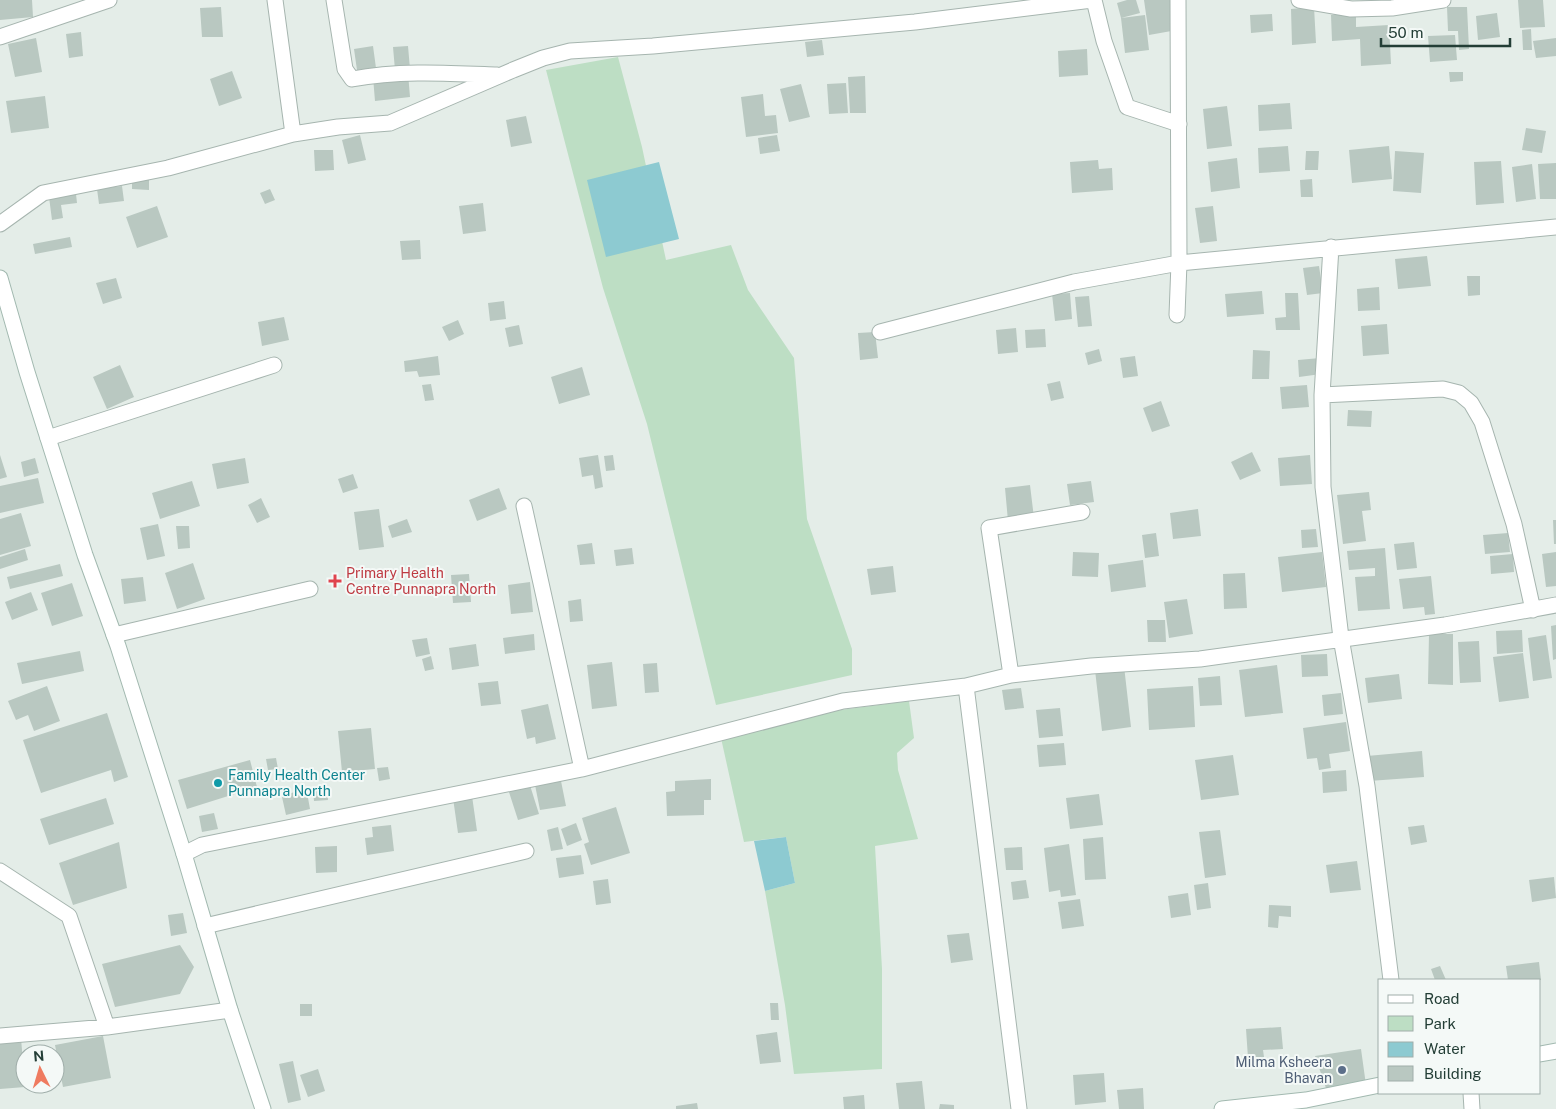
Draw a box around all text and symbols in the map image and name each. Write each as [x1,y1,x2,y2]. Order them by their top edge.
scale bar [1381,15,1510,47]
text: 50 m [1388,24,1423,41]
place label: Primary Health Centre Punnapra North [346,565,496,597]
marker: Primary Health Centre Punnapra North [328,574,342,588]
place label: Family Health Center Punnapra North [228,767,365,799]
marker: Family Health Center Punnapra North [212,777,224,789]
legend [1378,979,1541,1094]
text: Road [1424,990,1460,1007]
text: Park [1424,1015,1456,1032]
text: Water [1424,1040,1466,1057]
north arrow [15,1044,65,1094]
text: N [33,1048,45,1064]
place label: Milma Ksheera Bhavan [1235,1054,1332,1086]
marker: Milma Ksheera Bhavan [1336,1064,1348,1076]
text: Building [1424,1065,1482,1082]

